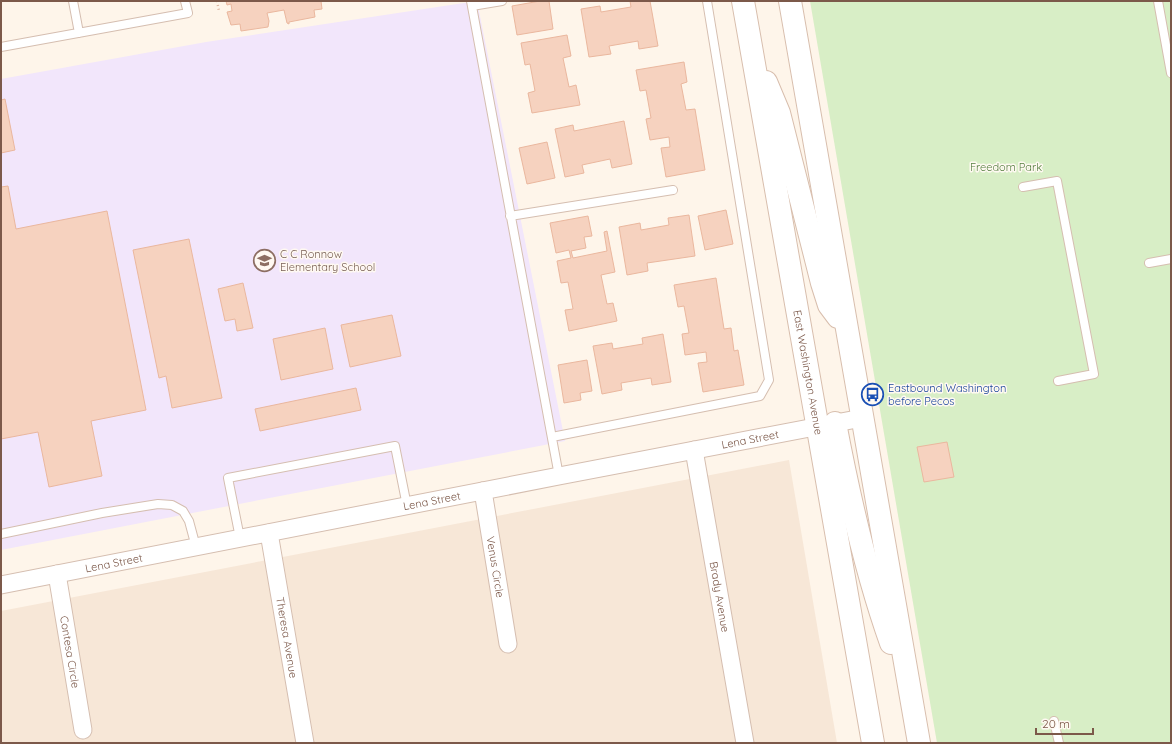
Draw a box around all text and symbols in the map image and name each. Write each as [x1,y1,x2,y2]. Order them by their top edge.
park label: Freedom Park [970,160,1042,174]
school or university icon: C C Ronnow Elementary School [252,247,278,273]
place label: C C Ronnow Elementary School [280,247,375,274]
street label: East Washington Avenue [790,309,826,436]
bus stop icon: Eastbound Washington before Pecos [860,381,886,407]
place label: Eastbound Washington before Pecos [888,381,1006,408]
street label: Lena Street [720,427,780,452]
street label: Lena Street [402,488,462,513]
street label: Venus Circle [484,535,507,599]
street label: Lena Street [84,550,144,575]
street label: Brady Avenue [707,560,733,633]
street label: Theresa Avenue [273,596,301,679]
street label: Contesa Circle [57,615,83,689]
scale bar [1036,710,1093,736]
text: 20 m [1042,716,1070,731]

